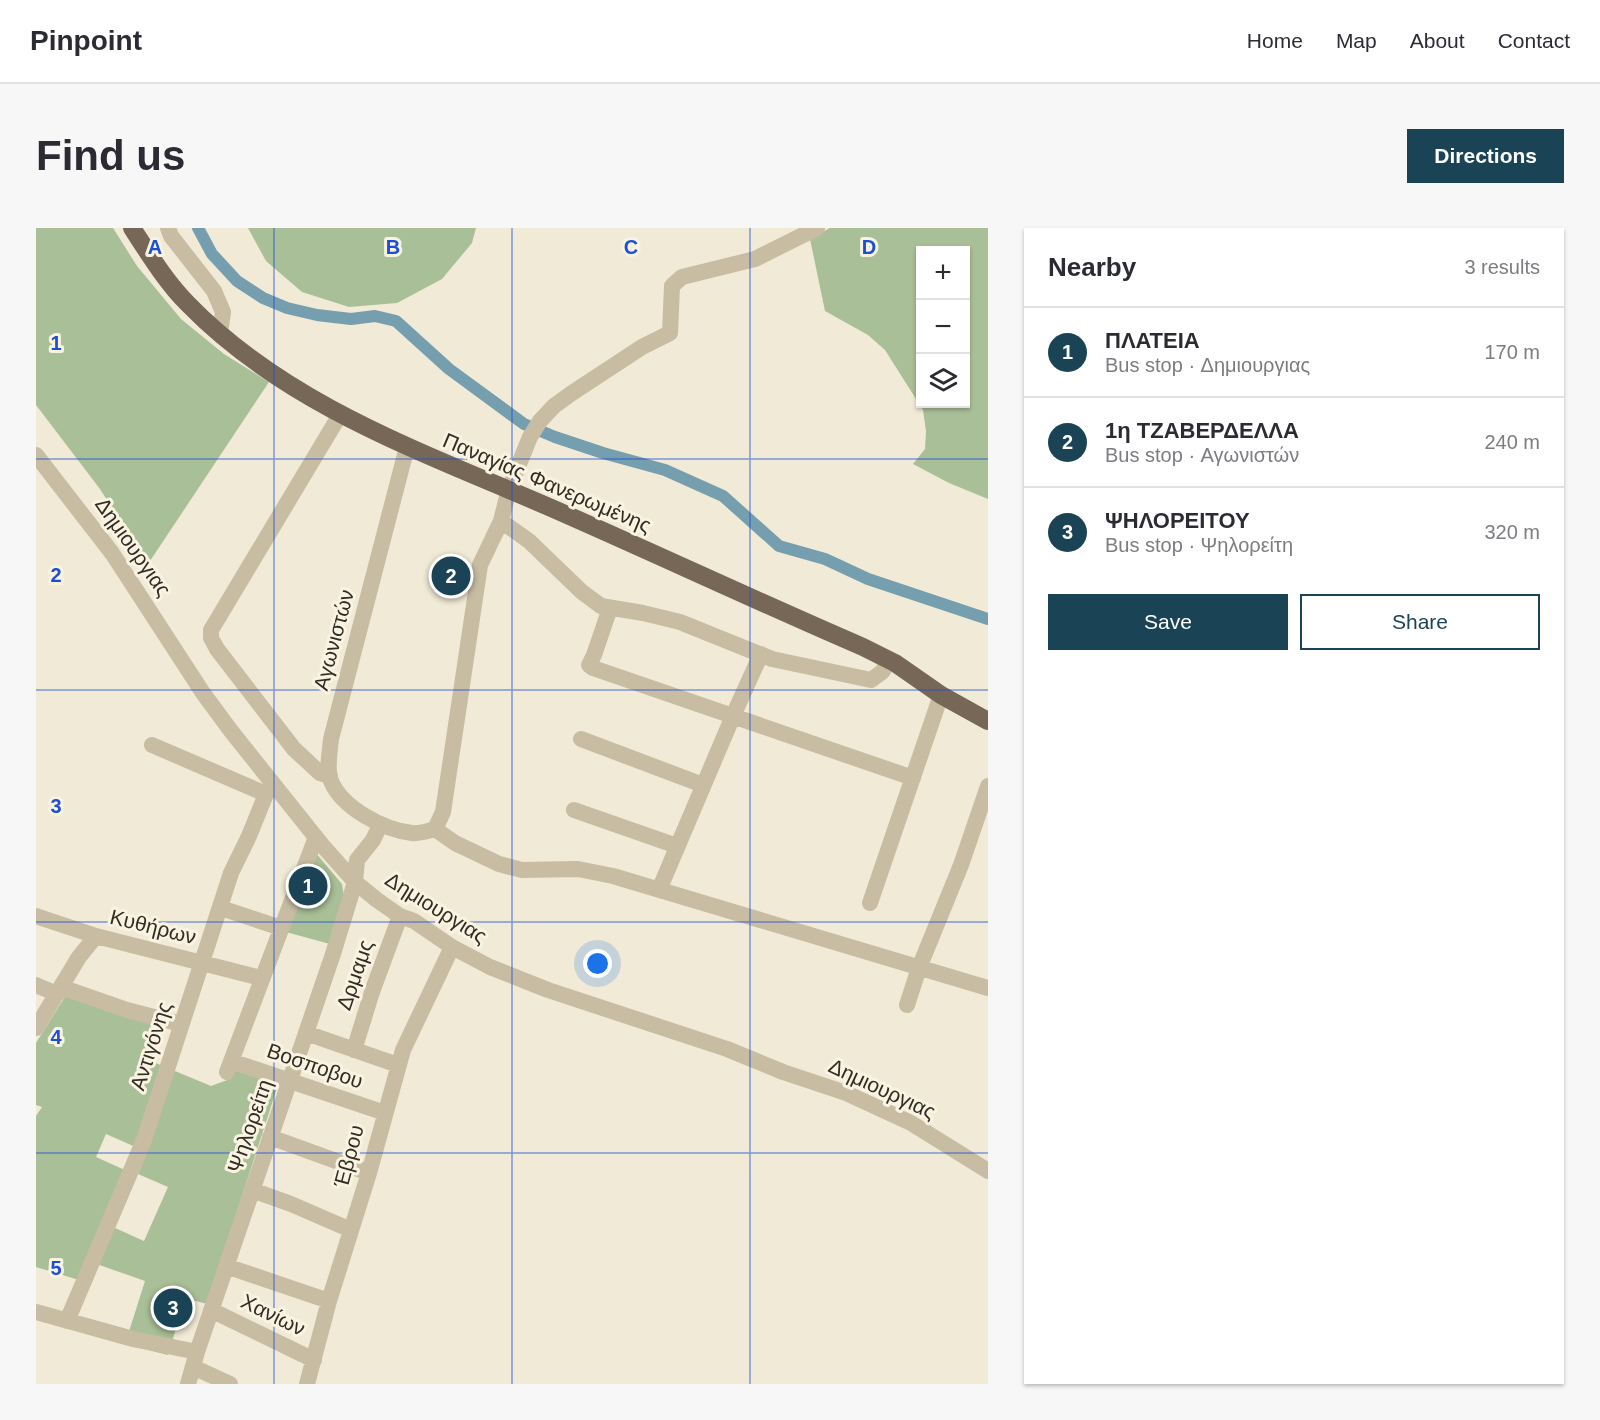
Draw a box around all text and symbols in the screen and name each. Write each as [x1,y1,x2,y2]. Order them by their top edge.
text: Pinpoint [30,25,142,56]
text: Home [1247,29,1303,52]
text: Map [1336,29,1377,52]
text: About [1410,29,1465,52]
text: Contact [1498,29,1570,52]
button: Directions [1407,129,1564,183]
text: Find us [36,132,185,179]
text: A [148,236,162,258]
text: B [386,236,400,258]
text: C [624,236,638,258]
text: D [862,236,876,258]
map controls [916,246,970,408]
button: + [916,246,970,300]
text: Nearby [1048,252,1136,282]
text: 3 results [1464,256,1540,278]
button: − [916,300,970,354]
text: ΠΛΑΤΕΙΑ [1105,328,1200,353]
text: 1 [50,332,62,354]
text: 1 [1062,341,1073,363]
text: 170 m [1484,341,1540,363]
button: layers [916,354,970,408]
text: Bus stop · Δημιουργιας [1105,354,1310,376]
text: 1η ΤΖΑΒΕΡΔΕΛΛΑ [1105,418,1299,443]
street label: Παναγίας Φανερωμένης [440,428,655,537]
text: 2 [1062,431,1073,453]
text: 240 m [1484,431,1540,453]
text: Bus stop · Αγωνιστών [1105,444,1299,466]
street label: Δημιουργιας [91,493,176,600]
text: ΨΗΛΟΡΕΙΤΟΥ [1105,508,1250,533]
text: 3 [1062,521,1073,543]
text: 320 m [1484,521,1540,543]
text: Bus stop · Ψηλορείτη [1105,534,1293,556]
pin: 2 [432,554,470,598]
text: 2 [50,564,62,586]
street label: Αγωνιστών [309,587,358,693]
button: Save [1048,594,1288,650]
button: Share [1300,594,1540,650]
text: 3 [50,795,62,817]
pin: 1 [288,864,328,908]
street label: Δημιουργιας [381,867,491,948]
street label: Κυθήρων [108,905,198,948]
street label: Δρμαμς [332,937,377,1013]
your location [583,949,612,978]
street label: Αντιγόνης [125,999,176,1093]
text: 4 [50,1026,62,1048]
street label: Βοσποβου [264,1038,366,1093]
street label: Δημιουργιας [825,1054,939,1123]
street label: Ψηλορείτη [223,1076,276,1175]
street label: Έβρου [329,1122,368,1191]
text: 5 [50,1257,62,1279]
pin: 3 [154,1286,192,1330]
street label: Χανίων [238,1289,309,1340]

